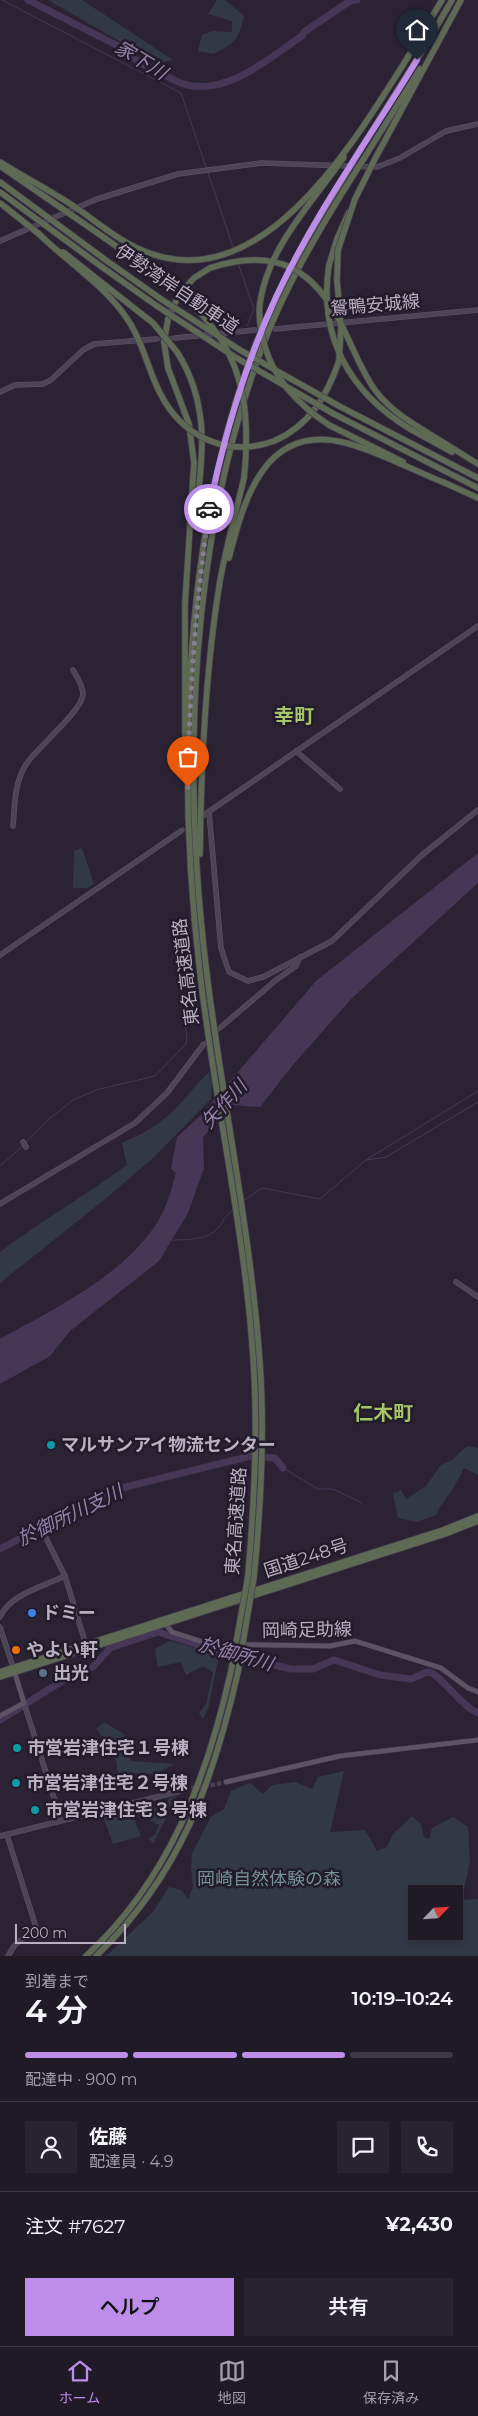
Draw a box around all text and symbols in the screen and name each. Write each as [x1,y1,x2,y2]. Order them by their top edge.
pin [396,9,438,60]
icon: home [403,16,431,44]
water label: 家下川 [111,35,173,86]
street label: 伊勢湾岸自動車道 [111,240,243,338]
street label: 鴛鴨安城線 [329,290,421,320]
courier [184,484,234,534]
icon: car [195,495,223,523]
district label: 幸町 [274,704,314,728]
pin [167,736,209,787]
icon: bag [174,743,202,771]
street label: 東名高速道路 [169,917,203,1027]
water label: 矢作川 [196,1074,253,1133]
district label: 仁木町 [353,1401,413,1425]
place label: マルサンアイ物流センター [61,1434,276,1456]
marker: マルサンアイ物流センター [45,1439,57,1451]
street label: 東名高速道路 [221,1466,251,1576]
water label: 於御所川支川 [14,1479,128,1550]
street label: 国道248号 [261,1534,351,1582]
place label: ドミー [42,1602,96,1624]
marker: ドミー [26,1607,38,1619]
street label: 岡崎足助線 [262,1618,352,1642]
water label: 於御所川 [196,1632,278,1676]
place label: やよい軒 [26,1639,98,1661]
marker: やよい軒 [10,1644,22,1656]
place label: 出光 [53,1662,89,1684]
marker: 出光 [37,1667,49,1679]
place label: 市営岩津住宅１号棟 [27,1737,189,1759]
marker: 市営岩津住宅１号棟 [11,1742,23,1754]
place label: 市営岩津住宅２号棟 [26,1772,188,1794]
marker: 市営岩津住宅２号棟 [10,1777,22,1789]
place label: 市営岩津住宅３号棟 [45,1799,207,1821]
marker: 市営岩津住宅３号棟 [29,1804,41,1816]
park label: 岡崎自然体験の森 [197,1868,341,1890]
north arrow [408,1885,462,1940]
map controls [408,1885,463,1940]
scale bar [15,1921,126,1944]
text: 200 m [22,1924,67,1942]
text: 到着まで [25,1972,89,1991]
text: 10:19–10:24 [352,1987,453,2010]
text: 4 分 [25,1991,88,2030]
text: 配達中 · 900 m [25,2070,138,2089]
button: person [25,2121,77,2173]
button: chat [337,2121,389,2173]
button: phone [401,2121,453,2173]
text: 佐藤 [89,2125,127,2148]
text: 配達員 · 4.9 [89,2152,173,2171]
text: ¥2,430 [386,2213,453,2236]
text: 注文 #7627 [25,2215,126,2238]
button: ヘルプ [25,2278,234,2336]
button: 共有 [244,2278,453,2336]
tab: ホーム [59,2357,100,2407]
tab: 地図 [218,2357,246,2407]
tab: 保存済み [363,2357,419,2407]

